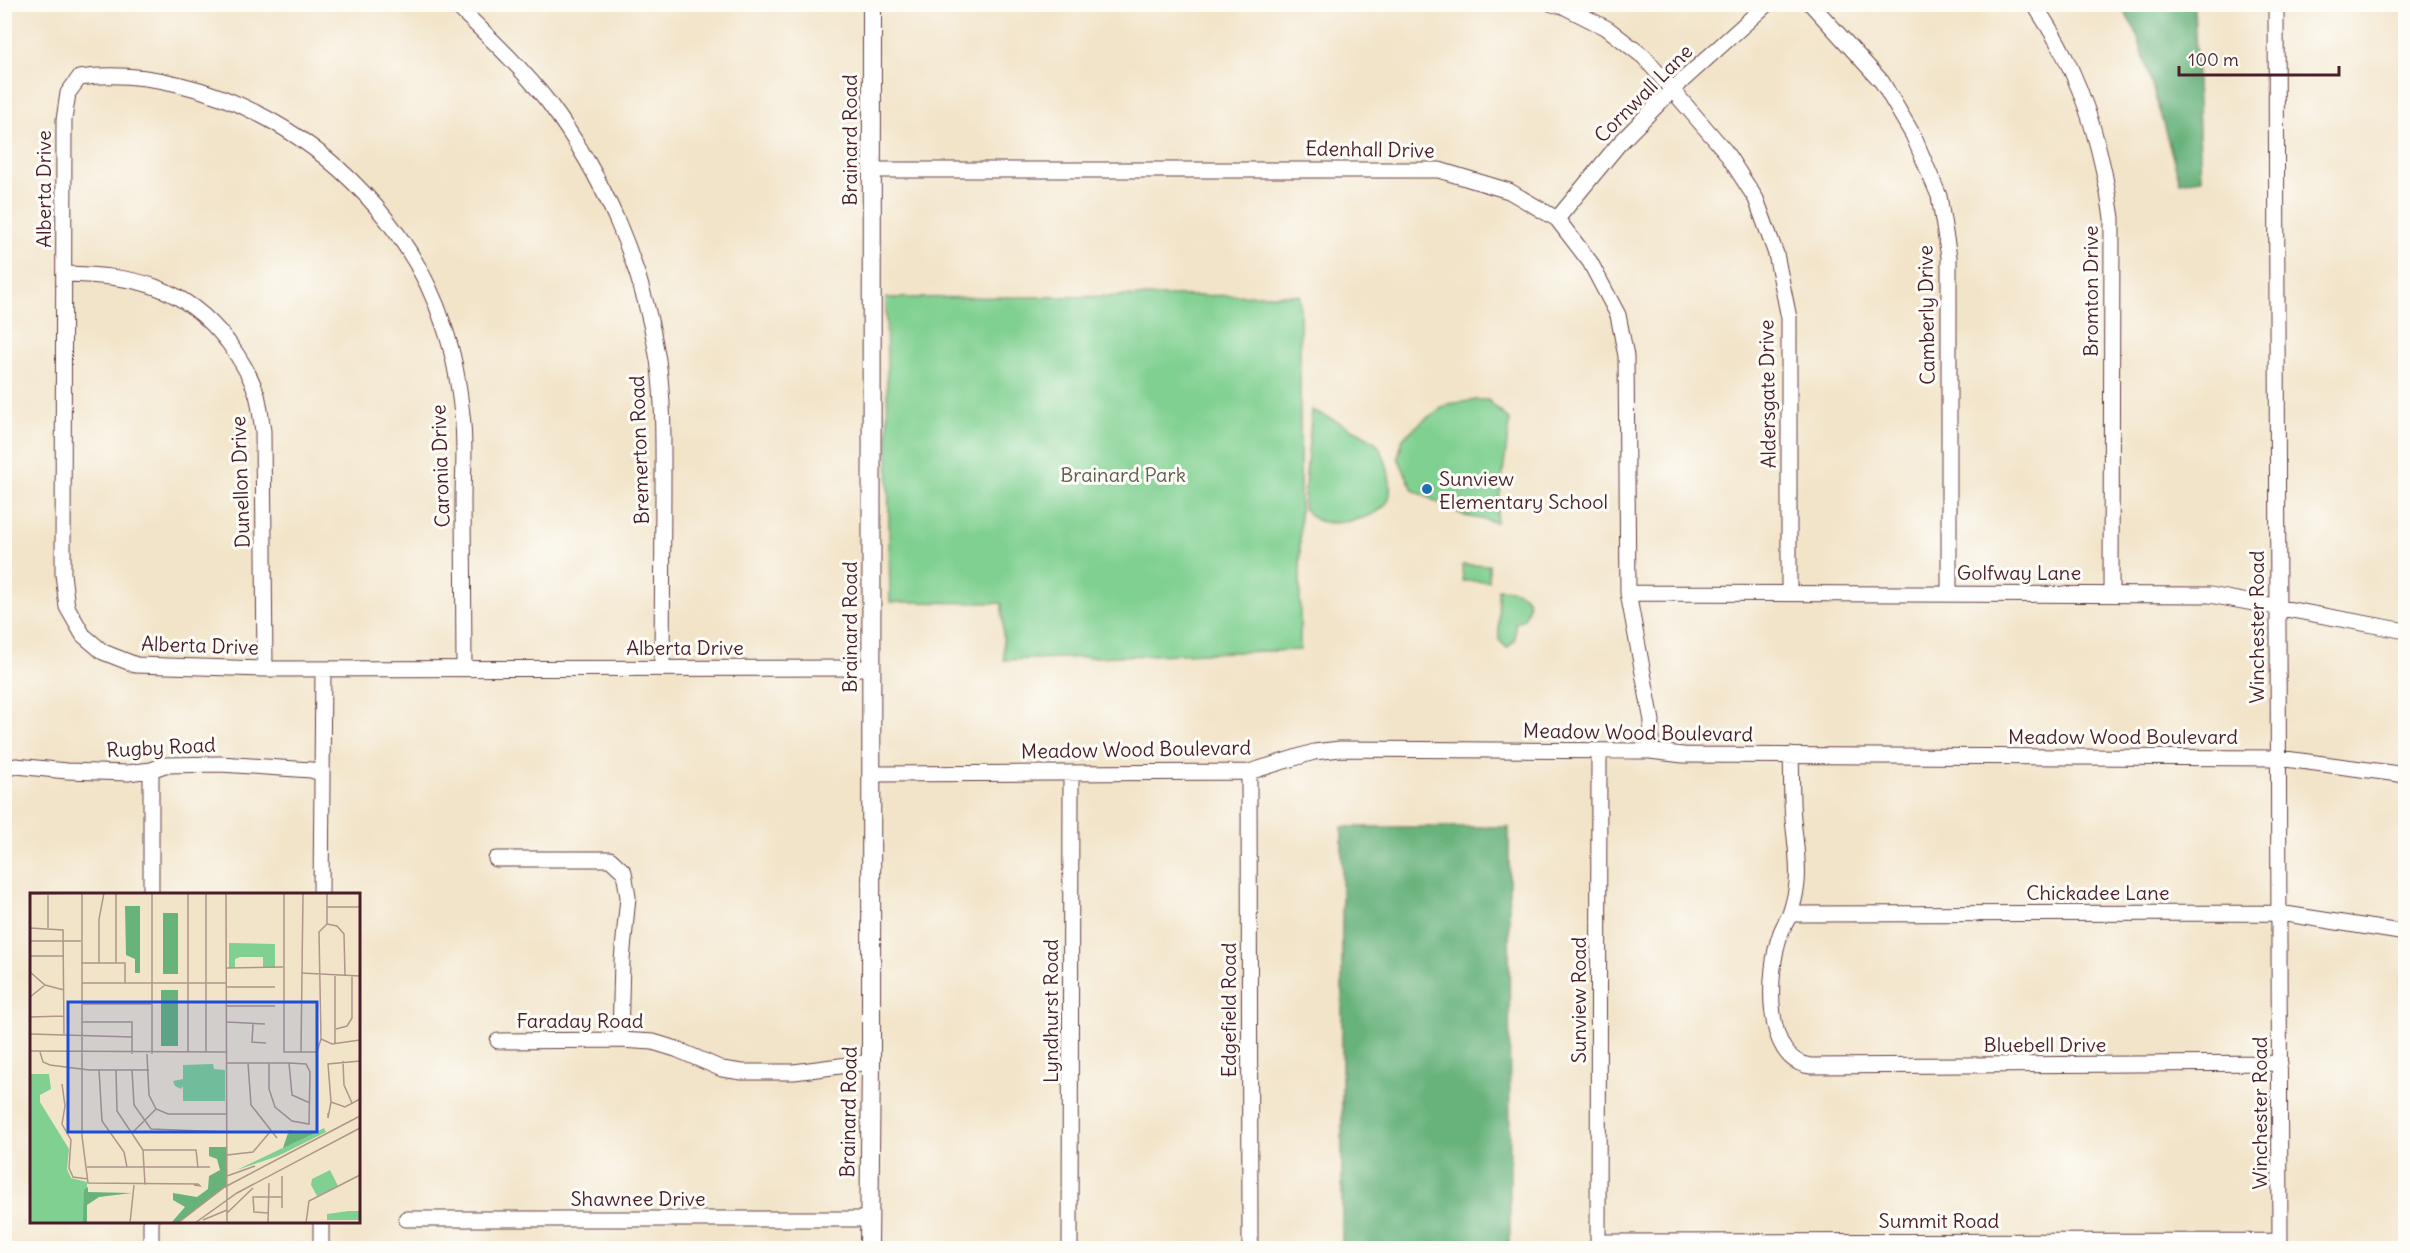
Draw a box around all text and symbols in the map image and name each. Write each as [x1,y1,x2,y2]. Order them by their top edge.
street label: Cornwall Lane [1588,38,1698,148]
scale bar [2179,39,2340,77]
text: 100 m [2188,48,2239,71]
street label: Brainard Road [837,74,862,206]
street label: Alberta Drive [31,130,56,248]
street label: Edenhall Drive [1305,135,1435,163]
street label: Bromton Drive [2078,225,2103,357]
street label: Camberly Drive [1912,245,1940,385]
street label: Aldersgate Drive [1753,319,1781,469]
street label: Bremerton Road [624,375,654,525]
street label: Caronia Drive [425,404,455,528]
street label: Dunellon Drive [225,416,255,548]
park label: Brainard Park [1060,462,1186,487]
place label: Sunview Elementary School [1439,466,1608,514]
marker: Sunview Elementary School [1420,482,1434,496]
street label: Winchester Road [2244,550,2269,703]
street label: Golfway Lane [1957,560,2081,585]
street label: Brainard Road [837,561,862,693]
street label: Alberta Drive [141,630,259,660]
street label: Alberta Drive [626,635,744,660]
street label: Meadow Wood Boulevard [1523,717,1754,747]
street label: Meadow Wood Boulevard [2008,724,2238,749]
street label: Rugby Road [106,732,217,762]
street label: Meadow Wood Boulevard [1021,734,1252,764]
street label: Chickadee Lane [2026,880,2170,905]
inset map [30,893,360,1223]
street label: Sunview Road [1566,936,1591,1063]
street label: Lyndhurst Road [1038,939,1063,1083]
street label: Edgefield Road [1216,942,1241,1077]
street label: Faraday Road [516,1008,644,1033]
street label: Bluebell Drive [1984,1032,2106,1057]
street label: Winchester Road [2247,1036,2272,1189]
street label: Brainard Road [834,1046,862,1178]
street label: Shawnee Drive [571,1186,706,1211]
street label: Summit Road [1879,1208,2000,1233]

